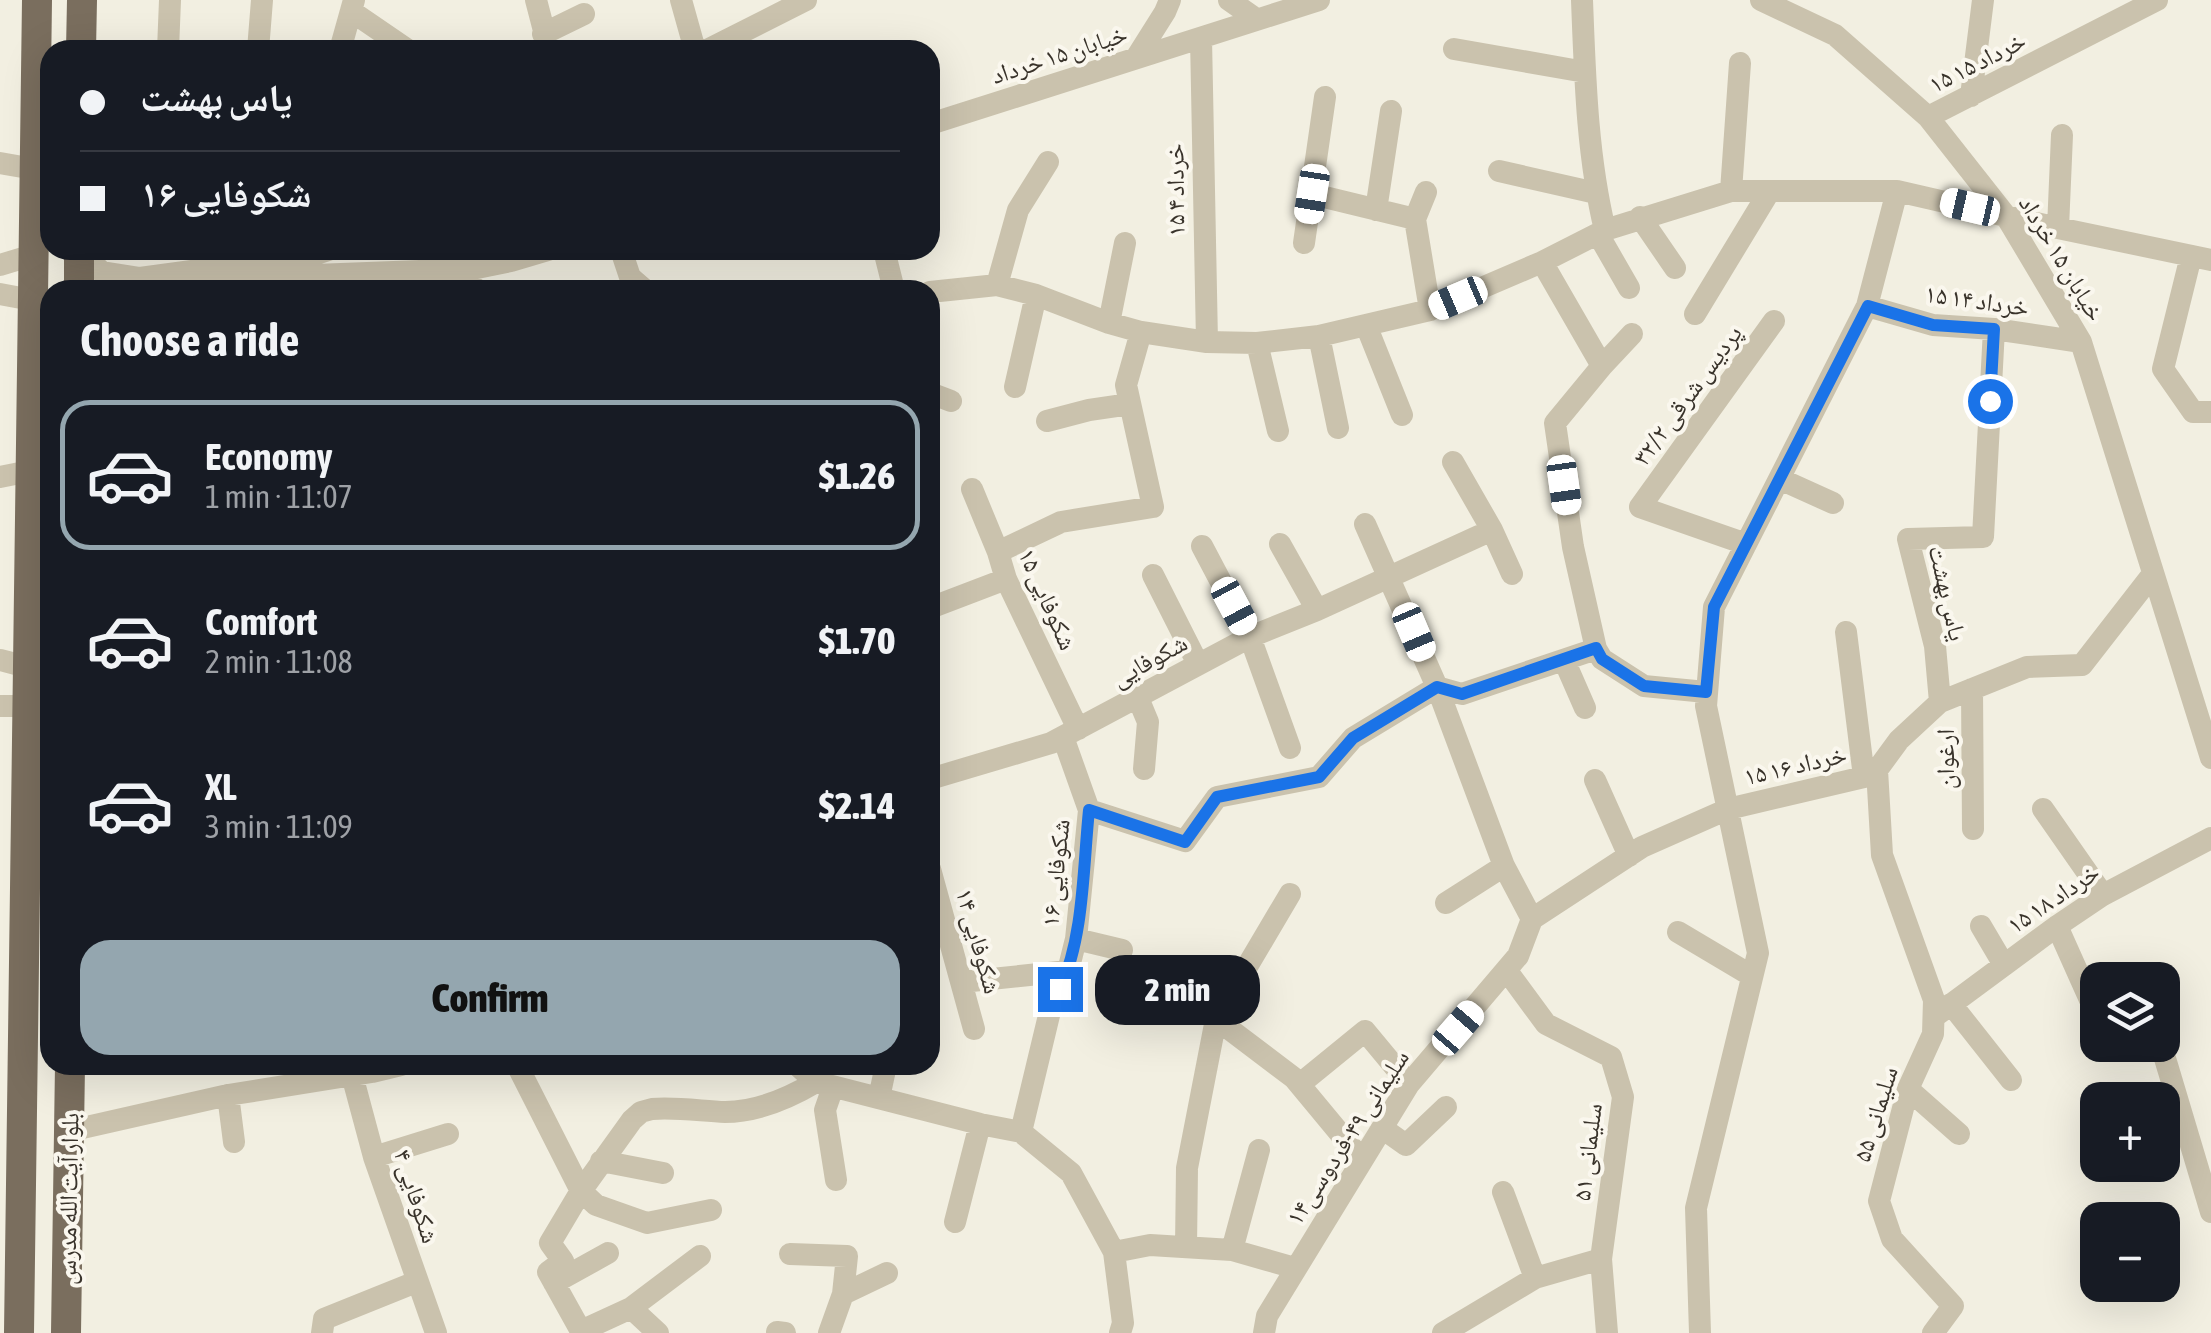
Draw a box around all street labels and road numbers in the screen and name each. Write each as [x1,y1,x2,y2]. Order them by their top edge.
street label: خیابان ۱۵ خرداد [988,19,1131,91]
street label: ۱۵ خرداد ۱۵ [1924,26,2030,98]
street label: ۱۵ خرداد ۴ [1160,143,1190,237]
street label: خیابان ۱۵ خرداد [2012,190,2110,327]
street label: ۱۵ خرداد ۱۴ [1923,279,2031,321]
street label: پردیس شرقی ۳۲/۲ [1627,320,1749,472]
street label: یاس بهشت [1921,543,1973,644]
street label: شکوفایی ۱۵ [1011,544,1083,655]
street label: شکوفایی [1106,628,1193,694]
street label: ارغوان [1931,729,1961,789]
street label: ۱۵ خرداد ۱۶ [1741,740,1849,790]
street label: شکوفایی ۱۶ [1035,818,1077,928]
street label: ۱۵ خرداد ۱۸ [2002,857,2104,939]
street label: شکوفایی ۱۴ [949,885,1007,997]
street label: سلیمانی ۴۹-فردوسی۱۴ [1280,1044,1416,1231]
street label: سلیمانی ۵۵ [1847,1063,1905,1166]
street label: سلیمانی ۵۱ [1567,1102,1609,1203]
street label: بلوار آیت الله مدرس [52,1113,86,1285]
street label: شکوفایی ۴ [387,1146,445,1247]

